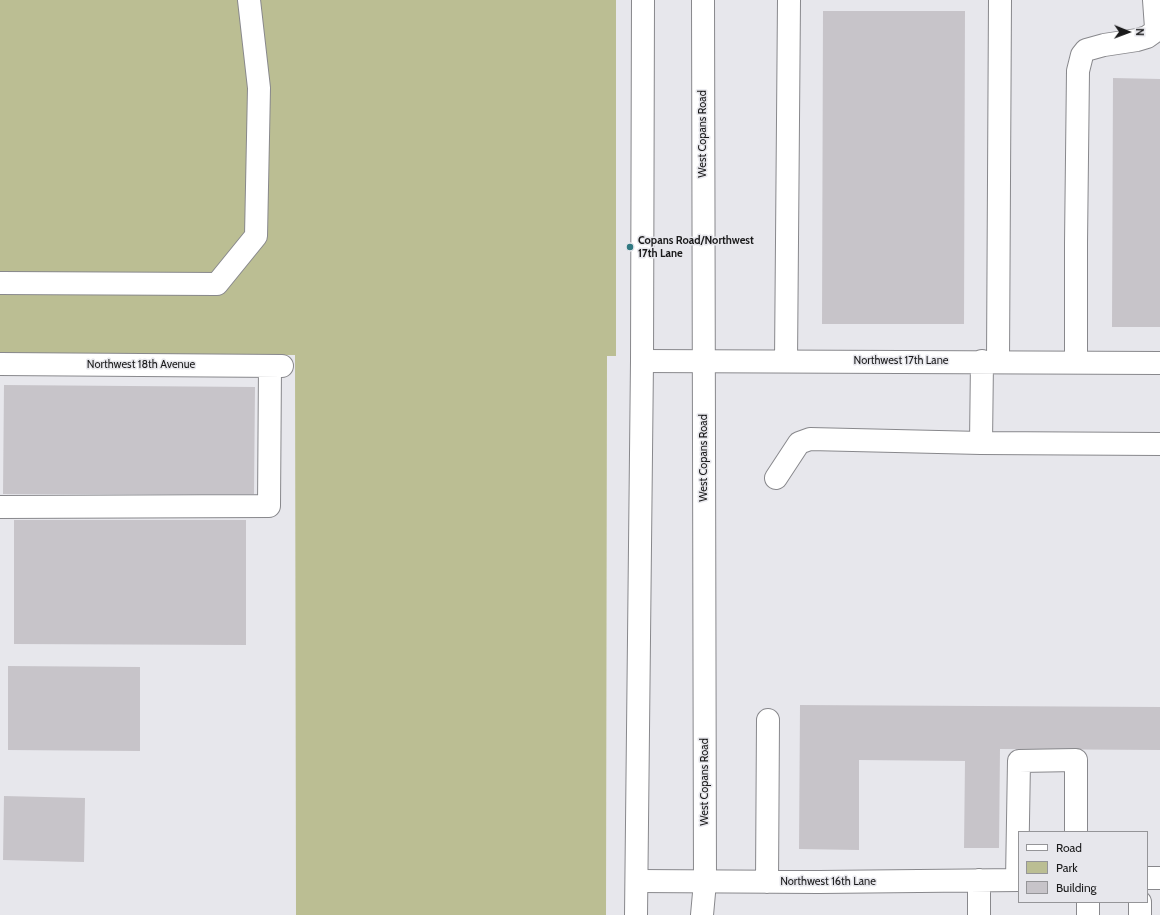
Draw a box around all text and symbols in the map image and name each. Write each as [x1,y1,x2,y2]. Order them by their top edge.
north arrow [1108,12,1148,52]
text: N [1133,28,1147,36]
street label: West Copans Road [696,90,710,178]
place label: Copans Road/Northwest 17th Lane [638,234,754,260]
marker: Copans Road/Northwest 17th Lane [625,242,635,252]
street label: Northwest 17th Lane [854,354,948,368]
street label: Northwest 18th Avenue [87,358,195,372]
street label: West Copans Road [697,414,711,502]
street label: West Copans Road [698,738,712,826]
legend [1018,831,1148,903]
text: Road [1056,840,1082,855]
text: Park [1056,860,1078,875]
street label: Northwest 16th Lane [780,875,876,889]
text: Building [1056,880,1097,895]

